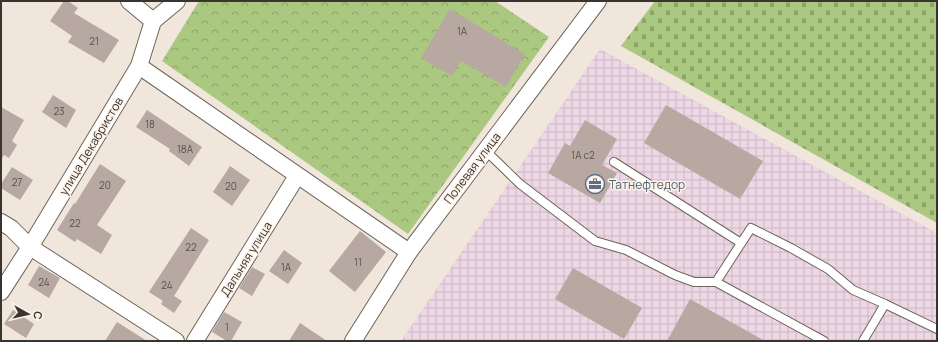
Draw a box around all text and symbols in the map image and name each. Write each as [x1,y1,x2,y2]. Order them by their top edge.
house number: 1А [457,24,468,38]
house number: 21 [89,34,99,48]
street label: улица Декабристов [55,93,127,198]
house number: 23 [53,104,65,118]
house number: 18 [145,117,155,131]
street label: Полевая улица [440,129,504,207]
house number: 18А [177,142,194,156]
house number: 1А с2 [571,148,595,162]
office icon: Татнефтедор [584,173,606,195]
house number: 27 [12,175,22,189]
place label: Татнефтедор [609,176,685,193]
house number: 20 [99,178,111,192]
house number: 20 [225,179,237,193]
house number: 22 [69,216,81,230]
street label: Дальняя улица [216,218,276,300]
house number: 22 [185,240,197,254]
house number: 11 [354,255,362,269]
house number: 1А [281,260,292,274]
house number: 24 [38,275,50,289]
house number: 24 [161,278,173,292]
north arrow [8,294,48,334]
text: С [30,310,46,321]
house number: 1 [225,320,229,334]

